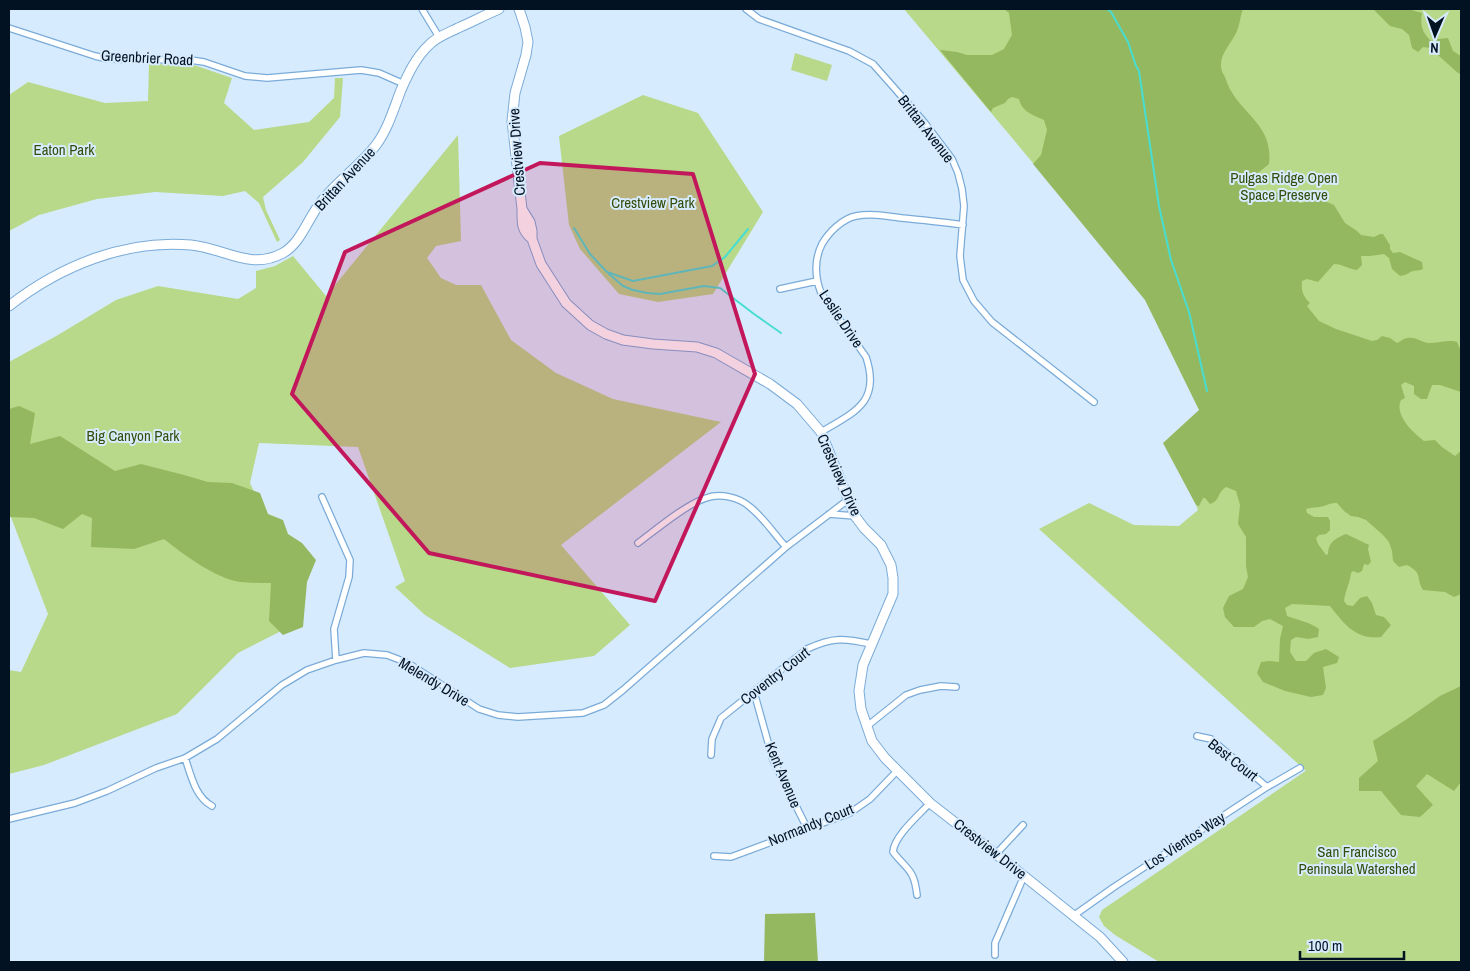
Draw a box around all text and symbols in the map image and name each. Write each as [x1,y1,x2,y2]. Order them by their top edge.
north arrow [1410,10,1460,60]
text: N [1430,39,1439,57]
street label: Greenbrier Road [100,45,194,70]
street label: Brittan Avenue [893,91,960,167]
street label: Crestview Drive [503,108,530,196]
park label: Eaton Park [34,139,95,160]
street label: Brittan Avenue [310,142,380,215]
park label: Pulgas Ridge Open Space Preserve [1230,167,1338,205]
park label: Crestview Park [611,192,696,213]
street label: Leslie Drive [814,286,869,352]
park label: Big Canyon Park [87,425,180,446]
street label: Crestview Drive [812,431,867,519]
street label: Coventry Court [736,642,814,709]
street label: Melendy Drive [395,652,474,711]
street label: Best Court [1204,733,1263,786]
street label: Kent Avenue [760,739,807,811]
street label: Normandy Court [765,798,857,851]
street label: Los Vientos Way [1140,806,1230,875]
street label: Crestview Drive [949,813,1031,884]
park label: San Francisco Peninsula Watershed [1298,841,1416,879]
scale bar [1300,928,1404,960]
text: 100 m [1308,935,1342,956]

